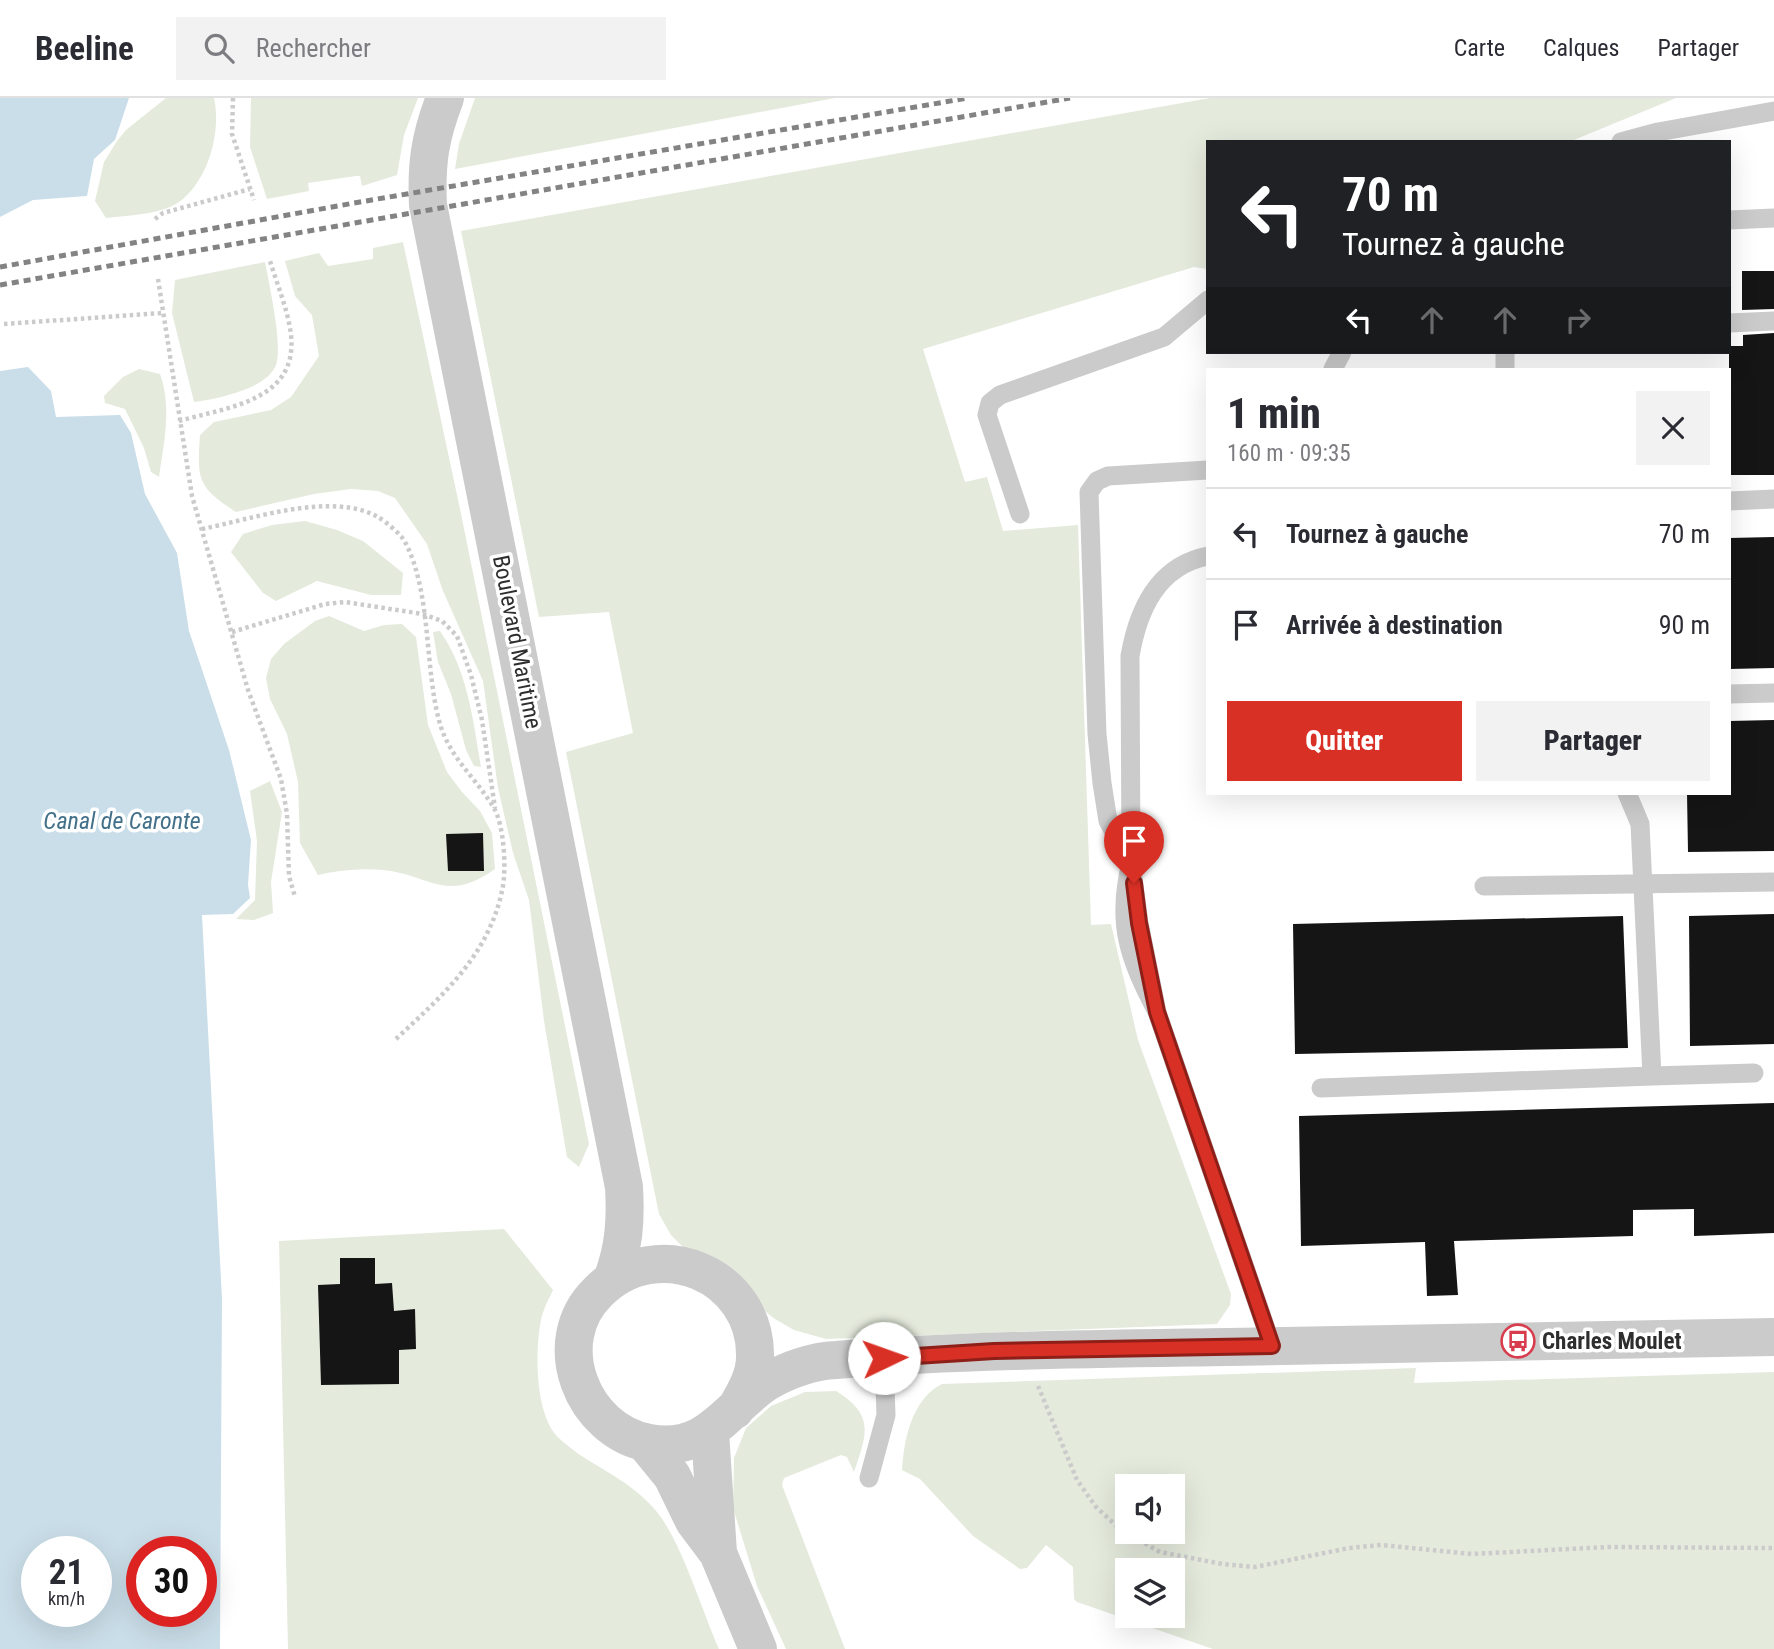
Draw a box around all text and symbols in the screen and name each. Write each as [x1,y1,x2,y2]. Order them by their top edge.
search box [176,17,666,80]
text: Beeline [35,29,134,68]
icon: search [200,29,238,67]
text: Rechercher [256,33,371,63]
text: Carte [1454,34,1505,62]
text: Calques [1543,34,1619,62]
text: Partager [1657,34,1739,62]
text: 70 m [1342,166,1439,223]
icon: left [1227,168,1318,259]
text: Tournez à gauche [1342,225,1565,263]
icon: left [1340,301,1378,339]
icon: ahead [1413,301,1451,339]
icon: ahead [1486,301,1524,339]
icon: right [1559,301,1597,339]
text: 1 min [1227,389,1321,438]
button: close [1636,391,1710,465]
text: 160 m · 09:35 [1227,440,1351,467]
icon: left [1227,515,1265,553]
text: Tournez à gauche [1286,519,1468,549]
text: 70 m [1659,519,1710,549]
street label: Boulevard Maritime [487,553,547,731]
icon: arrive [1227,606,1265,644]
text: Arrivée à destination [1286,610,1503,640]
text: 90 m [1659,610,1710,640]
button: Quitter [1227,701,1462,781]
button: Partager [1476,701,1710,781]
water label: Canal de Caronte [43,807,201,835]
pin [1104,811,1164,883]
icon: arrive [1115,822,1153,860]
position arrow [847,1321,921,1395]
bus stop icon: Charles Moulet [1499,1322,1537,1360]
place label: Charles Moulet [1542,1328,1681,1355]
map controls [1115,1474,1185,1628]
button: sound [1115,1474,1185,1544]
speed limit sign: 30 [126,1536,217,1627]
text: 21 [49,1552,84,1593]
button: layers [1115,1558,1185,1628]
text: km/h [48,1588,85,1609]

